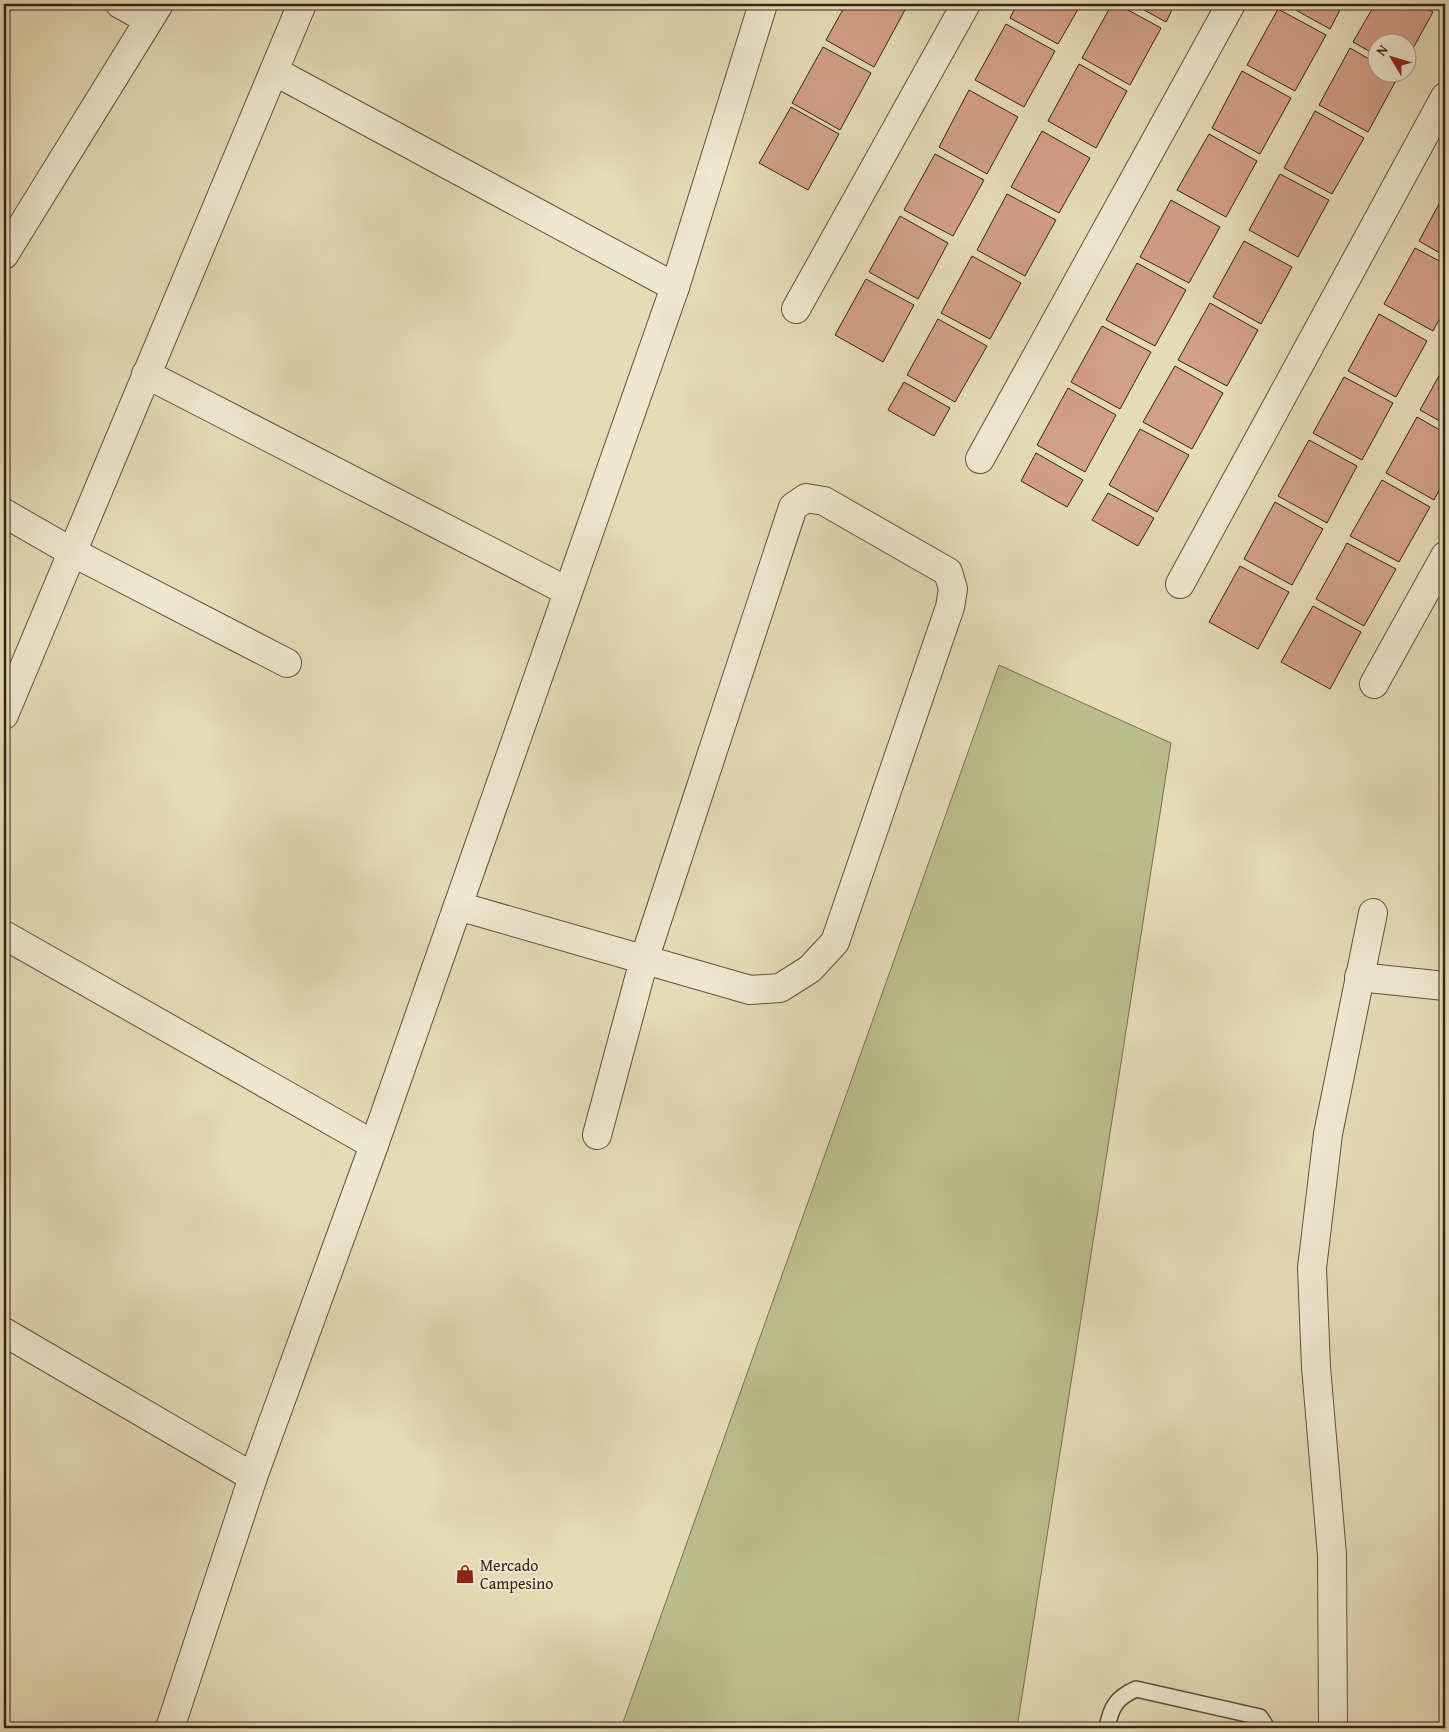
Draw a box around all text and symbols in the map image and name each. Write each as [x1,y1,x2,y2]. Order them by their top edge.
north arrow [1366,32,1416,82]
text: N [1371,40,1393,60]
place label: Mercado Campesino [480,1553,553,1595]
shop icon: Mercado Campesino [454,1563,476,1585]

